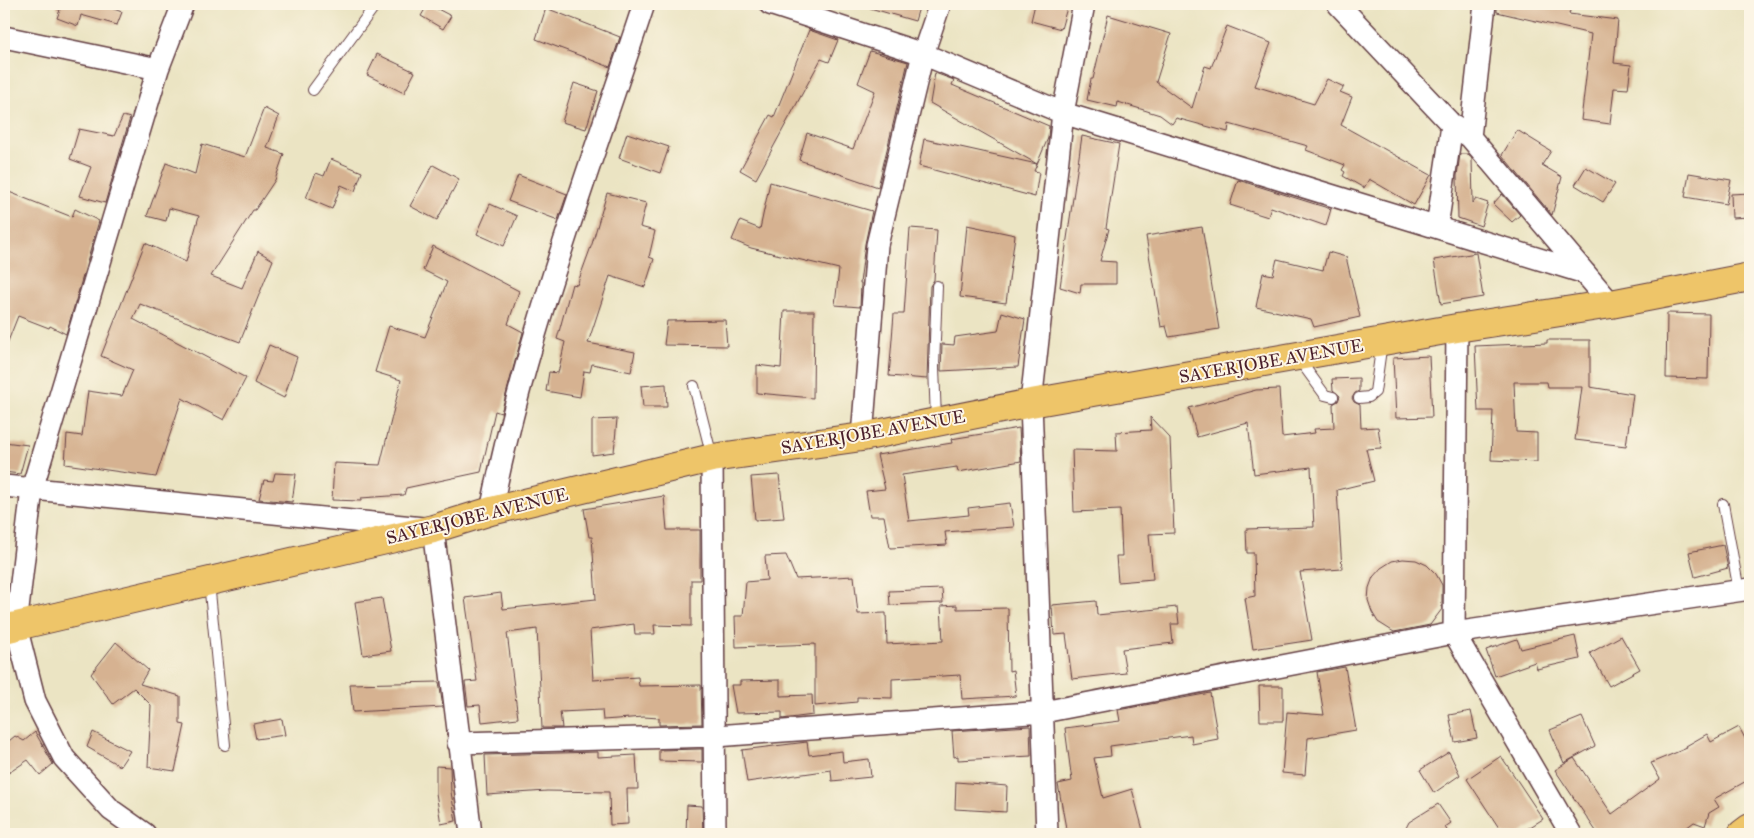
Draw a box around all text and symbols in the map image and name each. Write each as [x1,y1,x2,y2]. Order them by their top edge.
street label: SAYERJOBE AVENUE [1177,334,1365,389]
street label: SAYERJOBE AVENUE [779,405,967,460]
street label: SAYERJOBE AVENUE [384,483,570,550]

